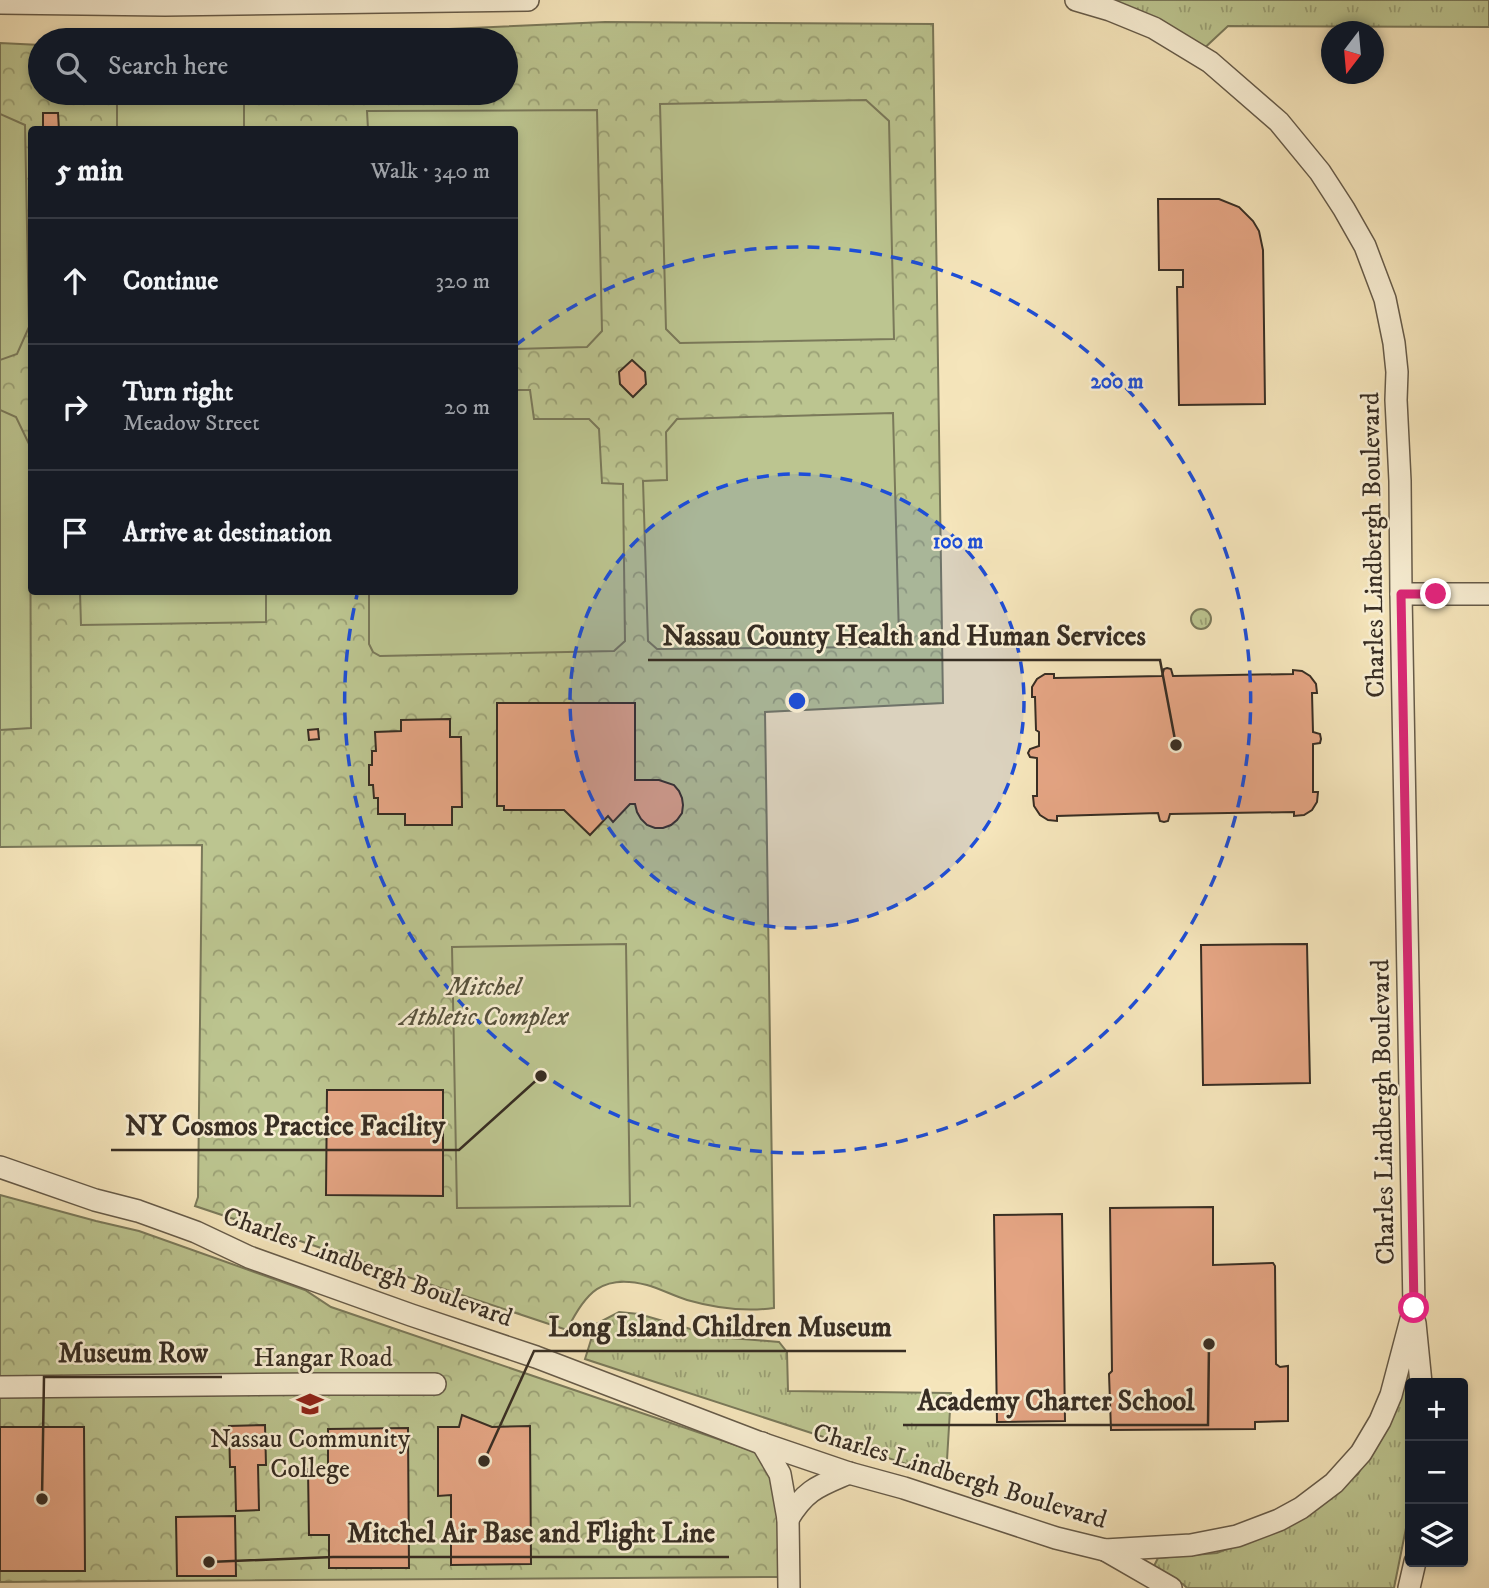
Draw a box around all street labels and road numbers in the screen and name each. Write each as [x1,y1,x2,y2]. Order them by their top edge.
street label: Charles Lindbergh Boulevard [1354,392,1393,698]
street label: Charles Lindbergh Boulevard [1364,959,1403,1265]
street label: Charles Lindbergh Boulevard [218,1200,517,1335]
street label: Hangar Road [253,1342,393,1375]
street label: Charles Lindbergh Boulevard [808,1416,1111,1537]

